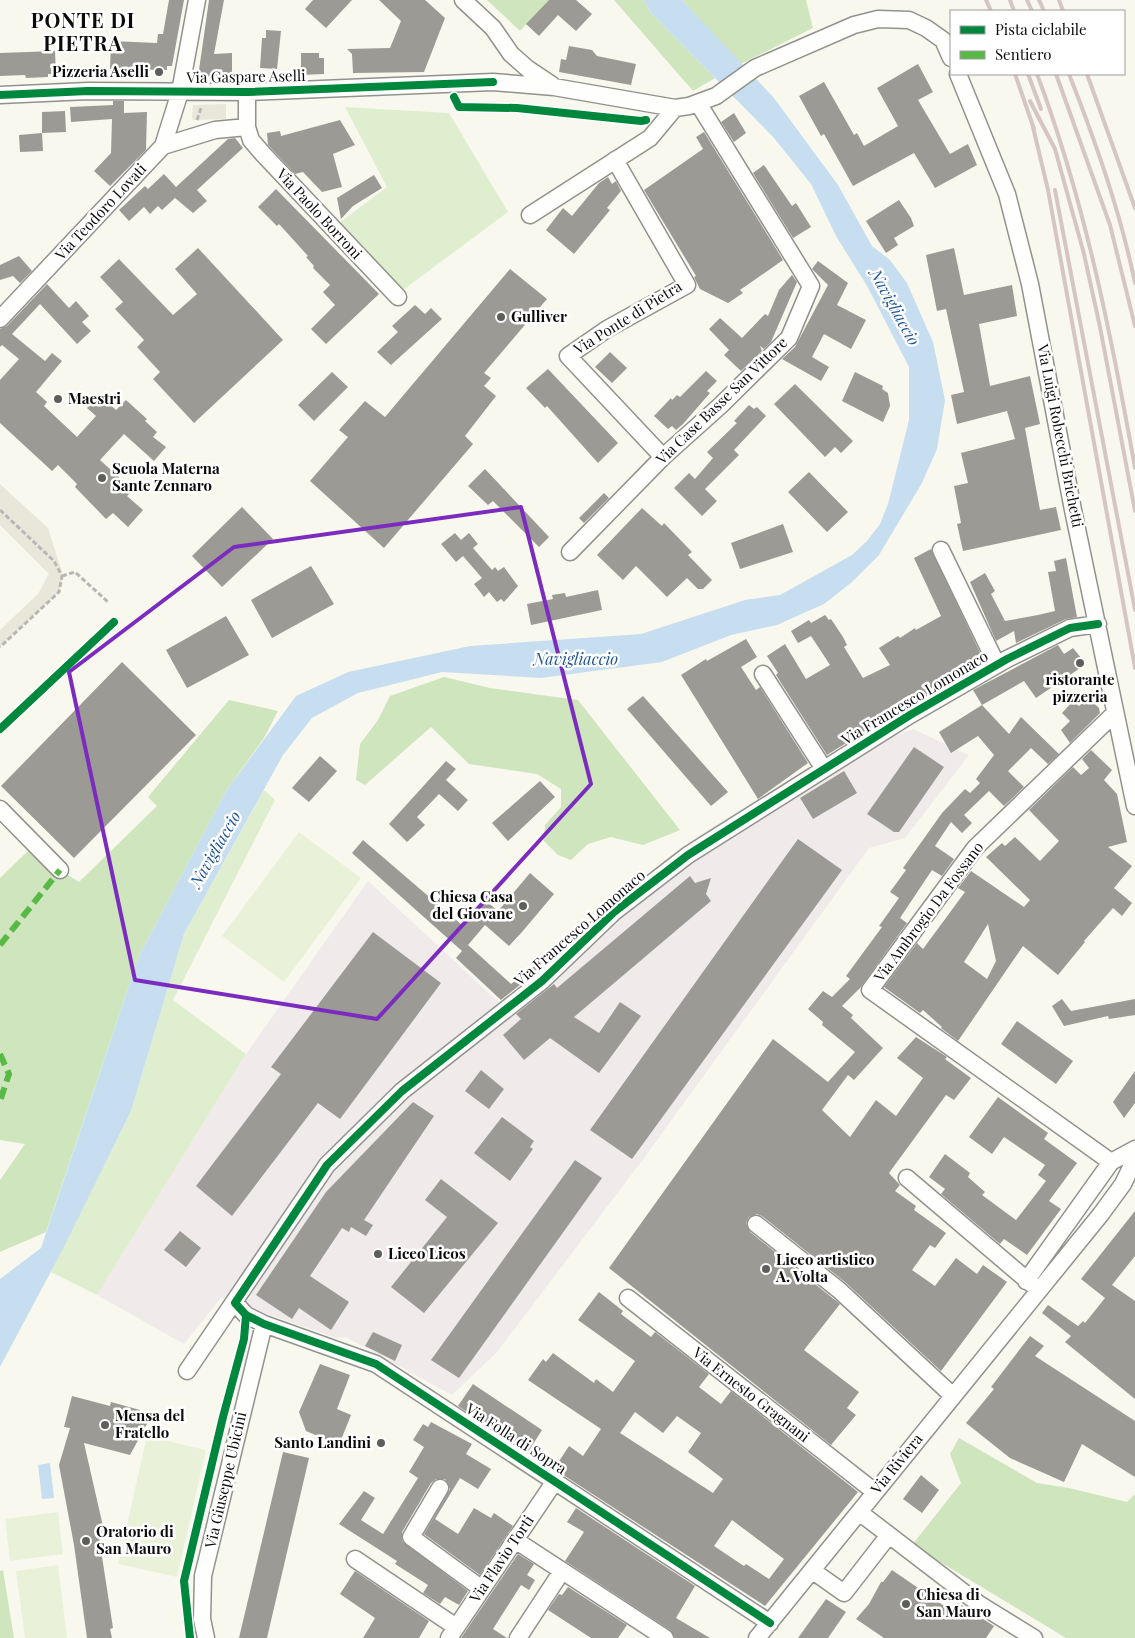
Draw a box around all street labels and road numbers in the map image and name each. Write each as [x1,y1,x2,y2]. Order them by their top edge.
street label: Via Gaspare Aselli [185,65,306,87]
street label: Via Teodoro Lovati [50,158,151,265]
street label: Via Paolo Borroni [272,163,367,263]
street label: Via Ponte di Pietra [569,276,686,359]
street label: Via Case Basse San Vittore [651,332,791,469]
street label: Via Luigi Robecchi Brichetti [1033,341,1089,530]
street label: Via Francesco Lomonaco [837,645,991,749]
street label: Via Ambrogio Da Fossano [868,837,987,986]
street label: Via Francesco Lomonaco [509,865,649,990]
street label: Via Ernesto Gragnani [688,1342,815,1447]
street label: Via Folla di Sopra [461,1398,571,1479]
street label: Via Giuseppe Ubicini [199,1409,251,1551]
street label: Via Riviera [865,1429,927,1498]
street label: Via Flavio Torti [464,1510,538,1607]

